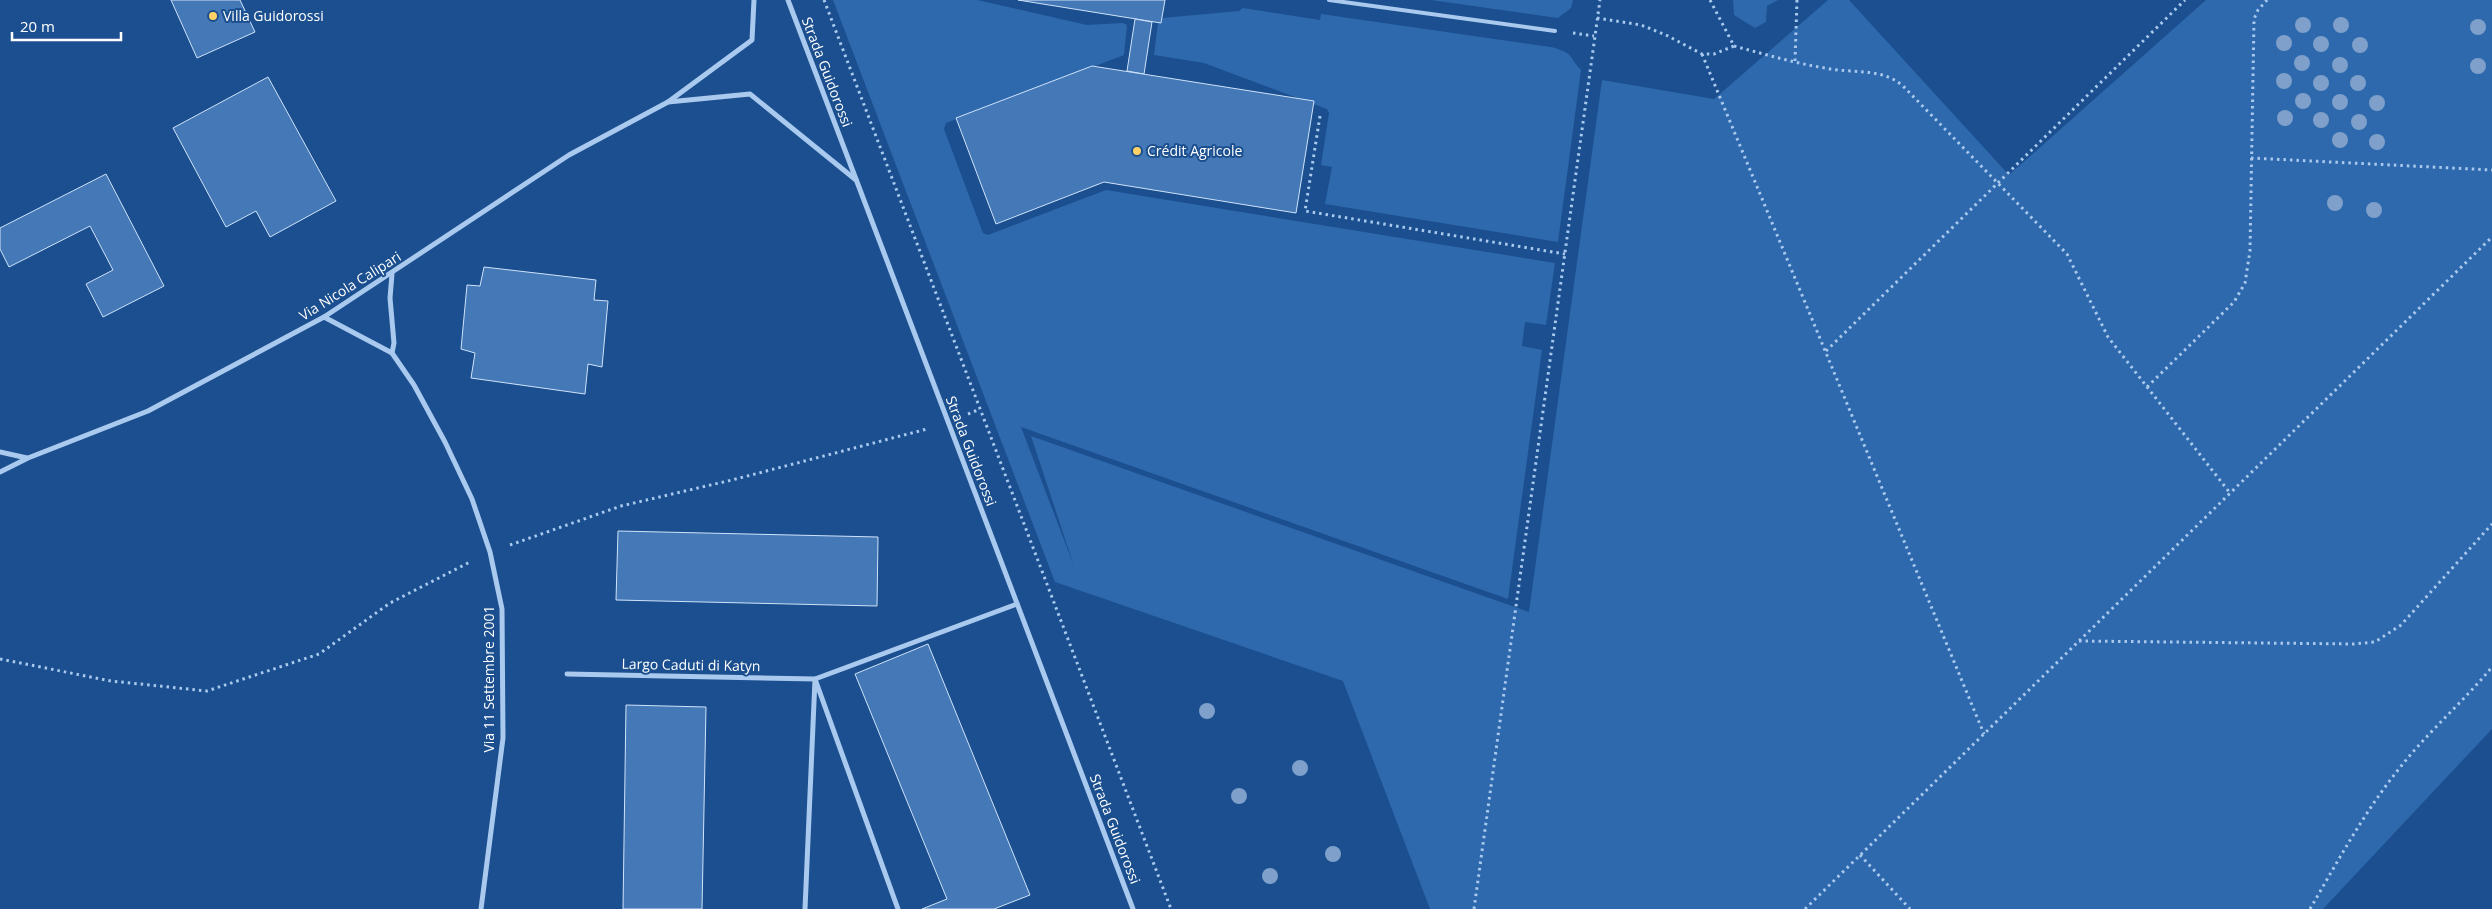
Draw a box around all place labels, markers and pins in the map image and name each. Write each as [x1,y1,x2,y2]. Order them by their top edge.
place label: Villa Guidorossi [223,6,324,25]
marker: Villa Guidorossi [207,10,219,22]
place label: Crédit Agricole [1147,141,1243,160]
marker: Crédit Agricole [1131,145,1143,157]

